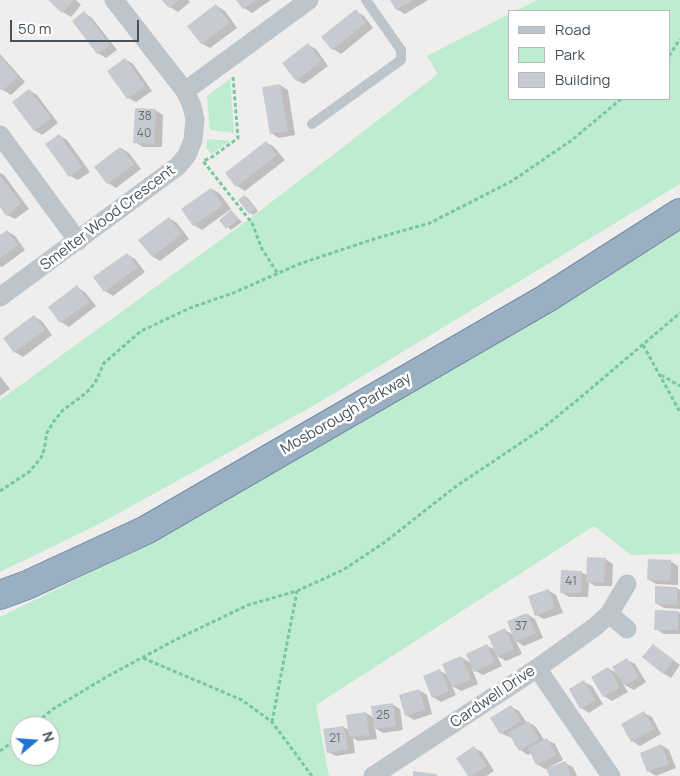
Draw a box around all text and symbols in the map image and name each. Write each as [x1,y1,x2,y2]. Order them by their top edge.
scale bar [12,10,141,42]
legend [508,10,670,100]
text: 50 m [18,18,52,39]
text: Road [555,19,591,40]
text: Park [555,44,585,65]
text: Building [555,69,610,90]
house number: 38 [138,110,152,124]
house number: 40 [137,127,151,141]
street label: Smelter Wood Crescent [37,161,179,275]
street label: Mosborough Parkway [278,369,414,459]
house number: 41 [565,575,577,589]
house number: 37 [515,620,527,634]
street label: Cardwell Drive [447,662,539,732]
house number: 25 [376,709,390,723]
north arrow [10,716,60,766]
text: N [38,729,59,744]
house number: 21 [329,732,341,746]

